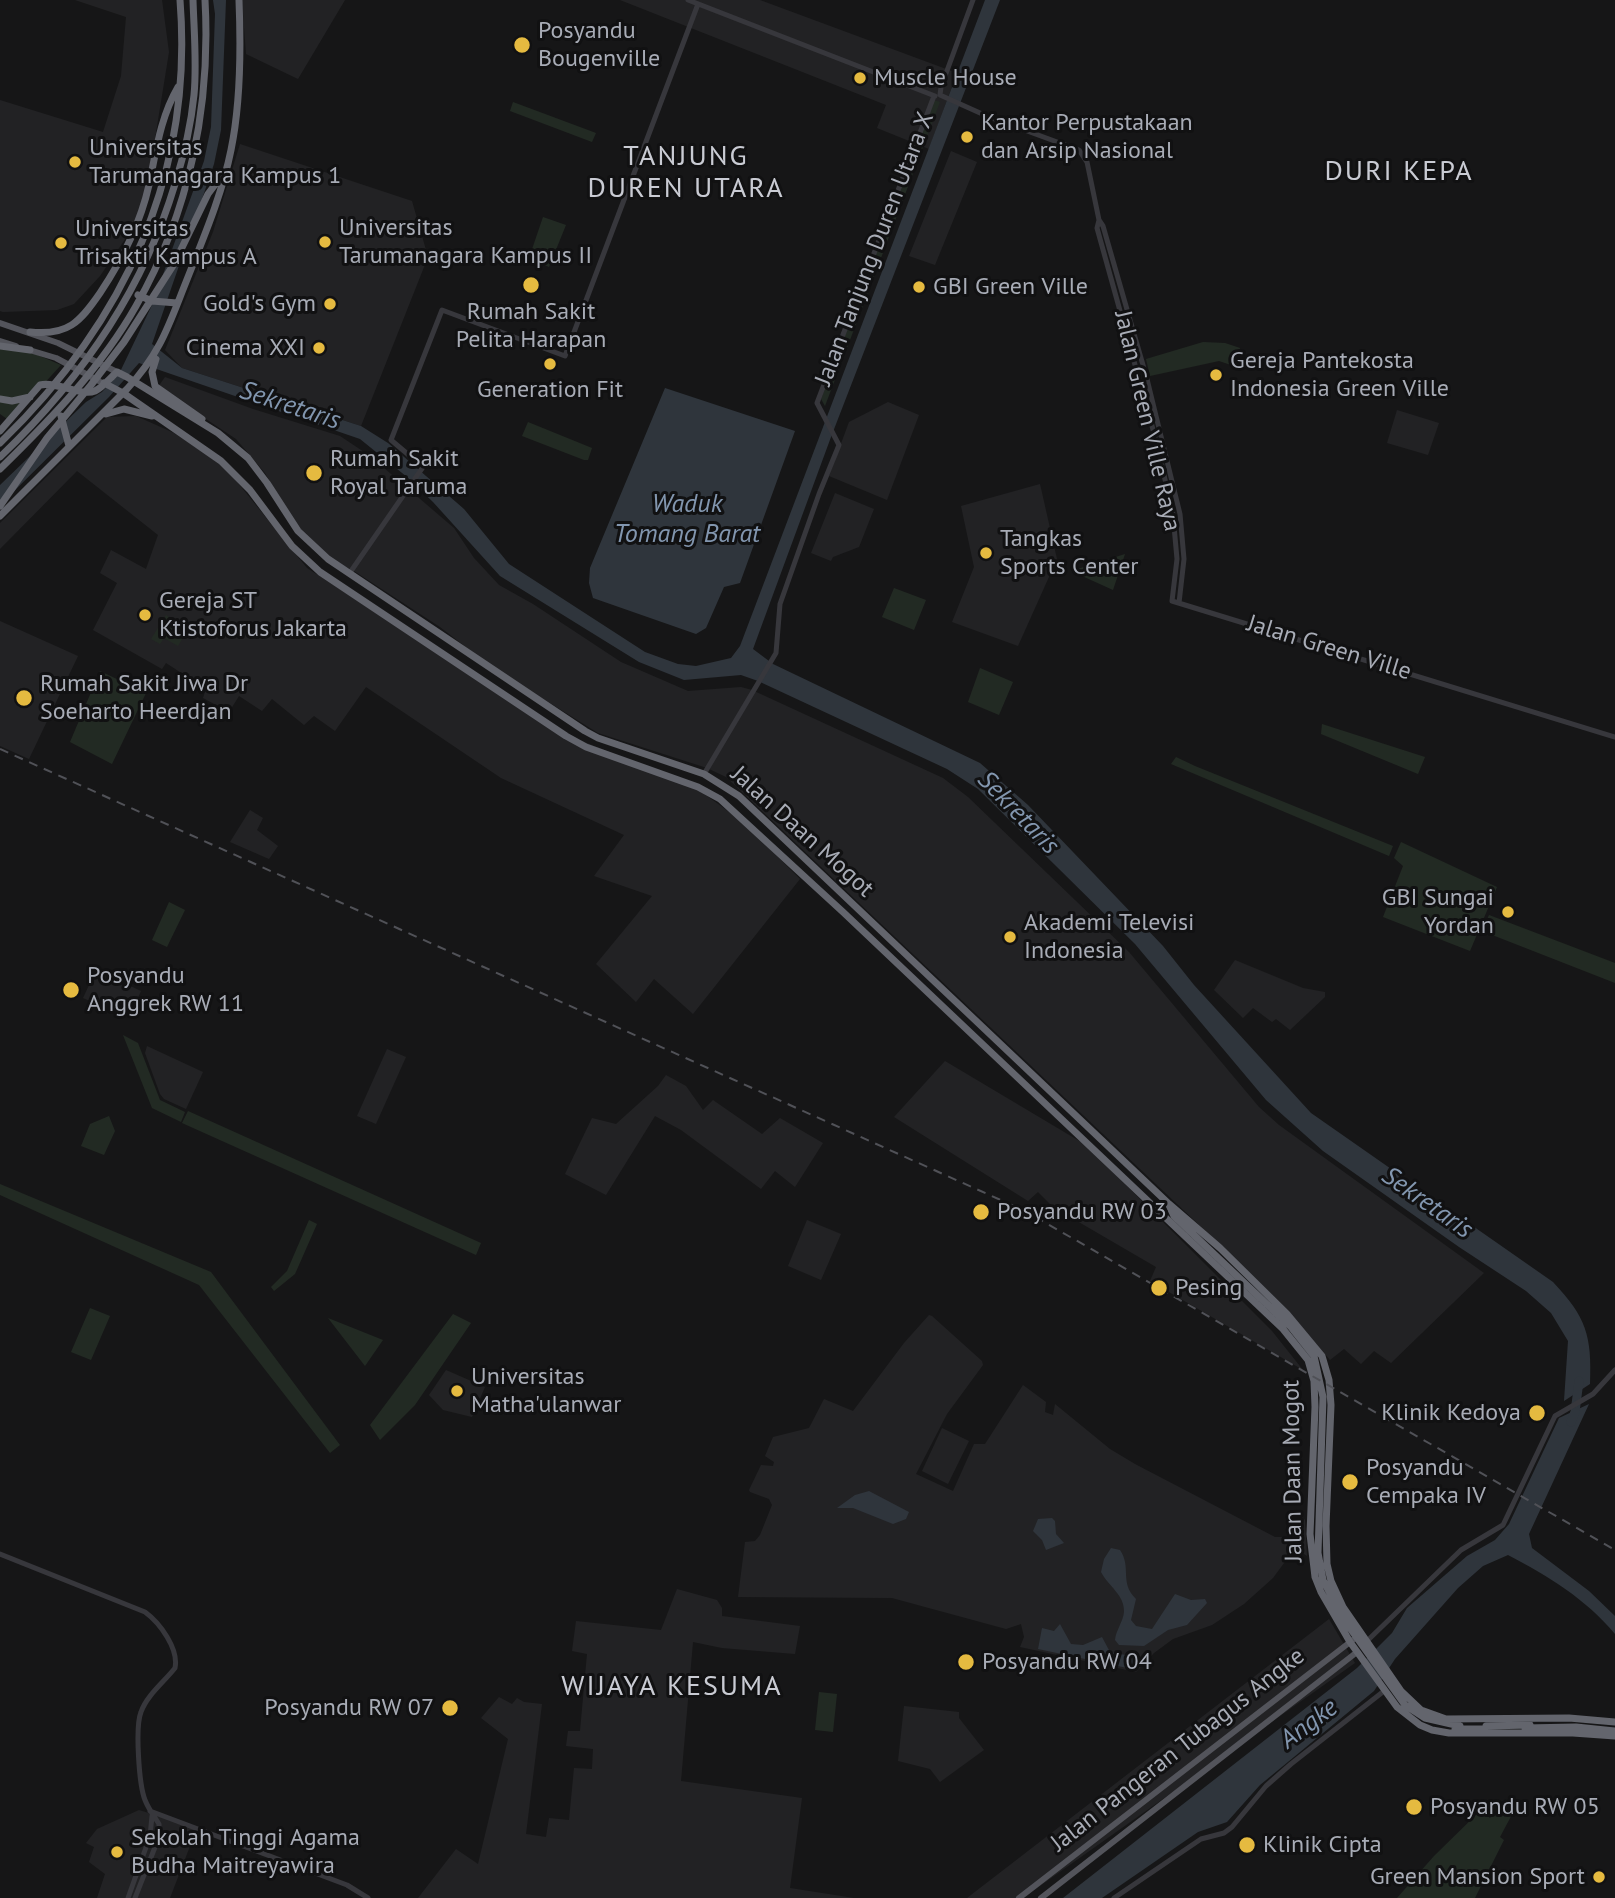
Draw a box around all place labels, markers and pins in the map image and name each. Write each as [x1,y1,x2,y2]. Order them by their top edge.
place label: Posyandu Bougenville [538,17,660,73]
marker: Posyandu Bougenville [512,35,532,55]
place label: Muscle House [874,64,1017,92]
marker: Muscle House [852,70,868,86]
place label: Kantor Perpustakaan dan Arsip Nasional [981,109,1193,165]
marker: Kantor Perpustakaan dan Arsip Nasional [959,129,975,145]
place label: Universitas Tarumanagara Kampus 1 [89,134,341,190]
marker: Universitas Tarumanagara Kampus 1 [67,154,83,170]
place label: Universitas Tarumanagara Kampus II [339,214,592,270]
place label: Universitas Trisakti Kampus A [75,215,257,271]
marker: Universitas Tarumanagara Kampus II [317,234,333,250]
marker: Universitas Trisakti Kampus A [53,235,69,251]
place label: GBI Green Ville [933,273,1088,301]
marker: Rumah Sakit Pelita Harapan [521,275,541,295]
marker: GBI Green Ville [911,279,927,295]
place label: Gold's Gym [203,290,316,318]
marker: Gold's Gym [322,296,338,312]
place label: Rumah Sakit Pelita Harapan [456,298,606,354]
place label: Cinema XXI [186,334,305,362]
marker: Cinema XXI [311,340,327,356]
place label: Gereja Pantekosta Indonesia Green Ville [1230,347,1449,403]
marker: Generation Fit [542,356,558,372]
marker: Gereja Pantekosta Indonesia Green Ville [1208,367,1224,383]
place label: Generation Fit [477,376,623,404]
place label: Rumah Sakit Royal Taruma [330,445,467,501]
marker: Rumah Sakit Royal Taruma [304,463,324,483]
place label: Tangkas Sports Center [1000,525,1139,581]
marker: Tangkas Sports Center [978,545,994,561]
place label: Gereja ST Ktistoforus Jakarta [159,587,347,643]
marker: Gereja ST Ktistoforus Jakarta [137,607,153,623]
place label: Rumah Sakit Jiwa Dr Soeharto Heerdjan [40,670,248,726]
marker: Rumah Sakit Jiwa Dr Soeharto Heerdjan [14,688,34,708]
place label: GBI Sungai Yordan [1382,884,1494,940]
marker: GBI Sungai Yordan [1500,904,1516,920]
place label: Akademi Televisi Indonesia [1024,909,1195,965]
marker: Akademi Televisi Indonesia [1002,929,1018,945]
place label: Posyandu Anggrek RW 11 [87,962,244,1018]
marker: Posyandu Anggrek RW 11 [61,980,81,1000]
place label: Posyandu RW 03 [997,1198,1167,1226]
marker: Posyandu RW 03 [971,1202,991,1222]
place label: Pesing [1175,1274,1242,1302]
marker: Pesing [1149,1278,1169,1298]
place label: Universitas Matha'ulanwar [471,1363,621,1419]
marker: Universitas Matha'ulanwar [449,1383,465,1399]
place label: Klinik Kedoya [1381,1399,1521,1427]
marker: Klinik Kedoya [1527,1403,1547,1423]
place label: Posyandu Cempaka IV [1366,1454,1486,1510]
marker: Posyandu Cempaka IV [1340,1472,1360,1492]
place label: Posyandu RW 04 [982,1648,1152,1676]
marker: Posyandu RW 04 [956,1652,976,1672]
place label: Posyandu RW 07 [264,1694,434,1722]
marker: Posyandu RW 07 [440,1698,460,1718]
place label: Posyandu RW 05 [1430,1793,1600,1821]
marker: Posyandu RW 05 [1404,1797,1424,1817]
place label: Sekolah Tinggi Agama Budha Maitreyawira [131,1824,360,1880]
place label: Klinik Cipta [1263,1831,1382,1859]
marker: Klinik Cipta [1237,1835,1257,1855]
marker: Sekolah Tinggi Agama Budha Maitreyawira [109,1844,125,1860]
place label: Green Mansion Sport [1370,1863,1585,1891]
marker: Green Mansion Sport [1591,1869,1607,1885]

